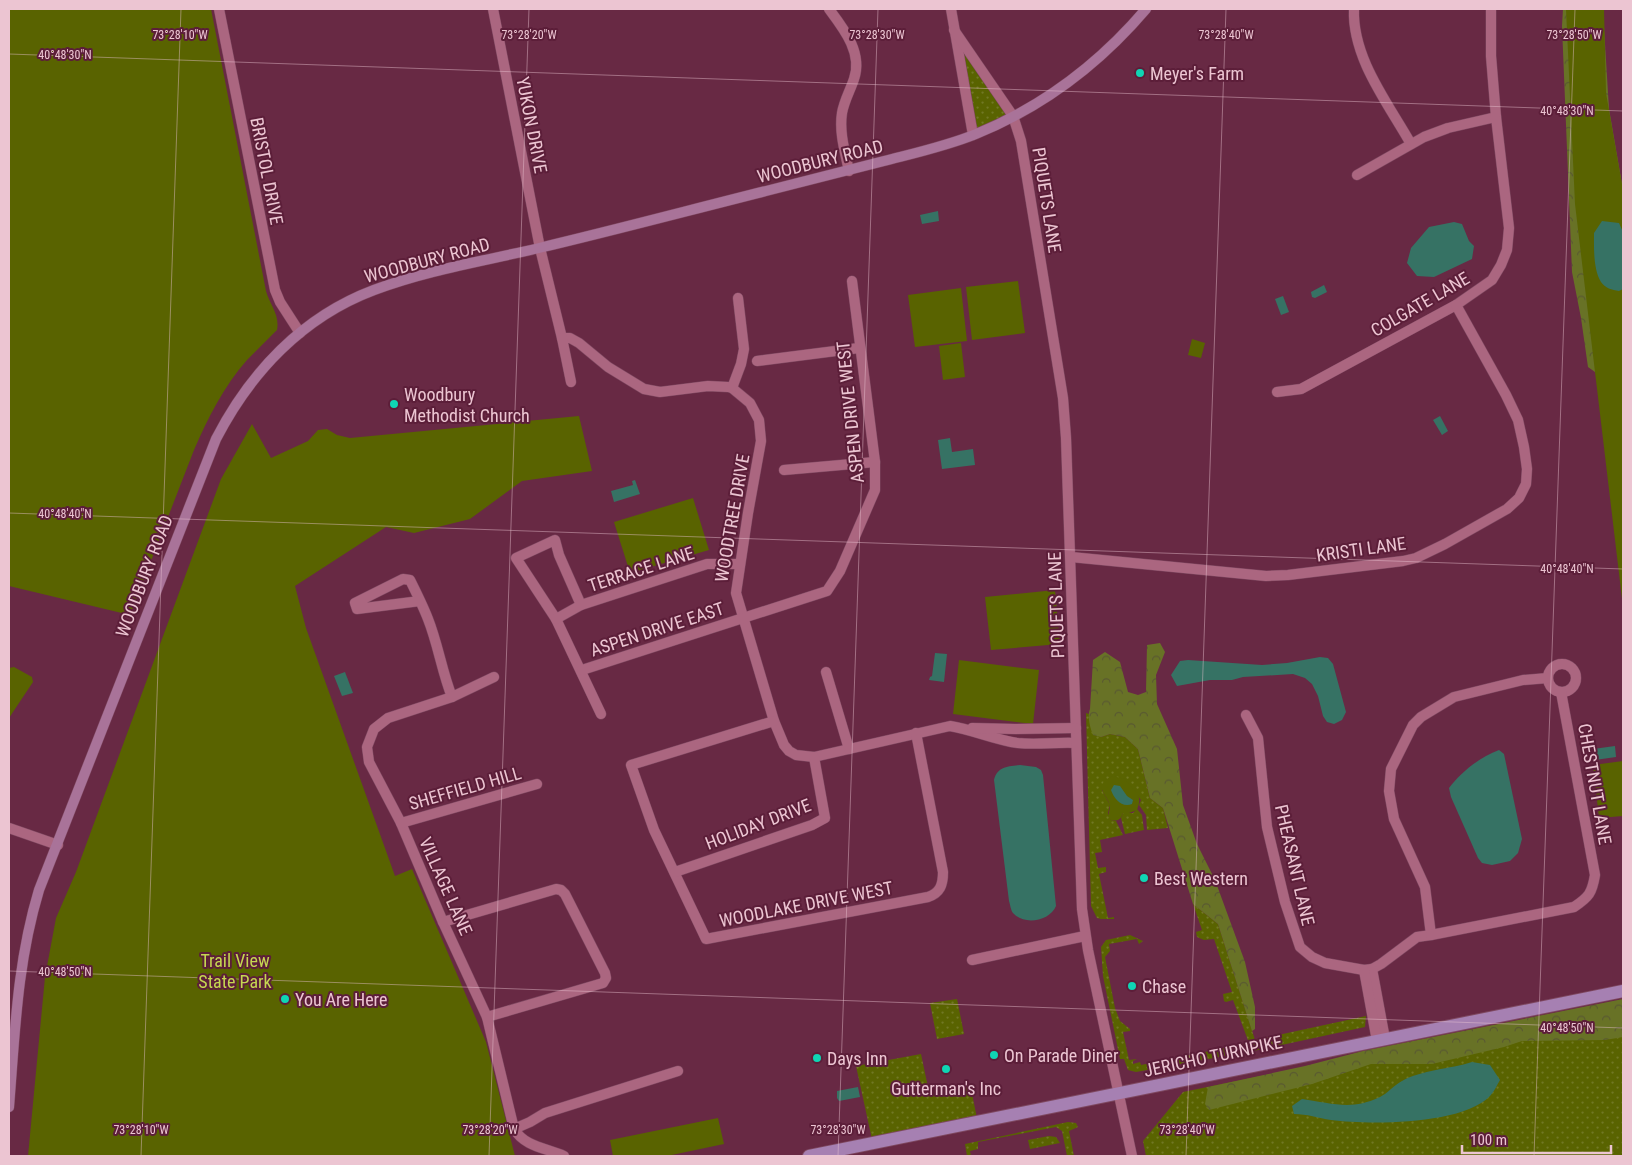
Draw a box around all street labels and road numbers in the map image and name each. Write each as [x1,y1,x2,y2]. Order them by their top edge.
street label: YUKON DRIVE [512,75,552,175]
street label: BRISTOL DRIVE [246,115,288,227]
street label: WOODBURY ROAD [755,135,885,187]
street label: PIQUETS LANE [1028,146,1066,254]
street label: WOODBURY ROAD [362,233,492,287]
street label: COLGATE LANE [1367,267,1473,341]
street label: ASPEN DRIVE WEST [832,340,868,484]
street label: WOODTREE DRIVE [710,452,754,584]
street label: WOODBURY ROAD [111,512,177,640]
street label: KRISTI LANE [1315,532,1407,566]
street label: TERRACE LANE [585,542,697,596]
street label: PIQUETS LANE [1044,551,1068,659]
street label: ASPEN DRIVE EAST [587,597,727,661]
street label: CHESTNUT LANE [1574,722,1616,846]
street label: SHEFFIELD HILL [406,762,524,814]
street label: HOLIDAY DRIVE [702,794,814,854]
street label: PHEASANT LANE [1271,803,1319,928]
street label: VILLAGE LANE [415,834,477,938]
street label: WOODLAKE DRIVE WEST [717,877,895,931]
street label: JERICHO TURNPIKE [1142,1031,1284,1081]

